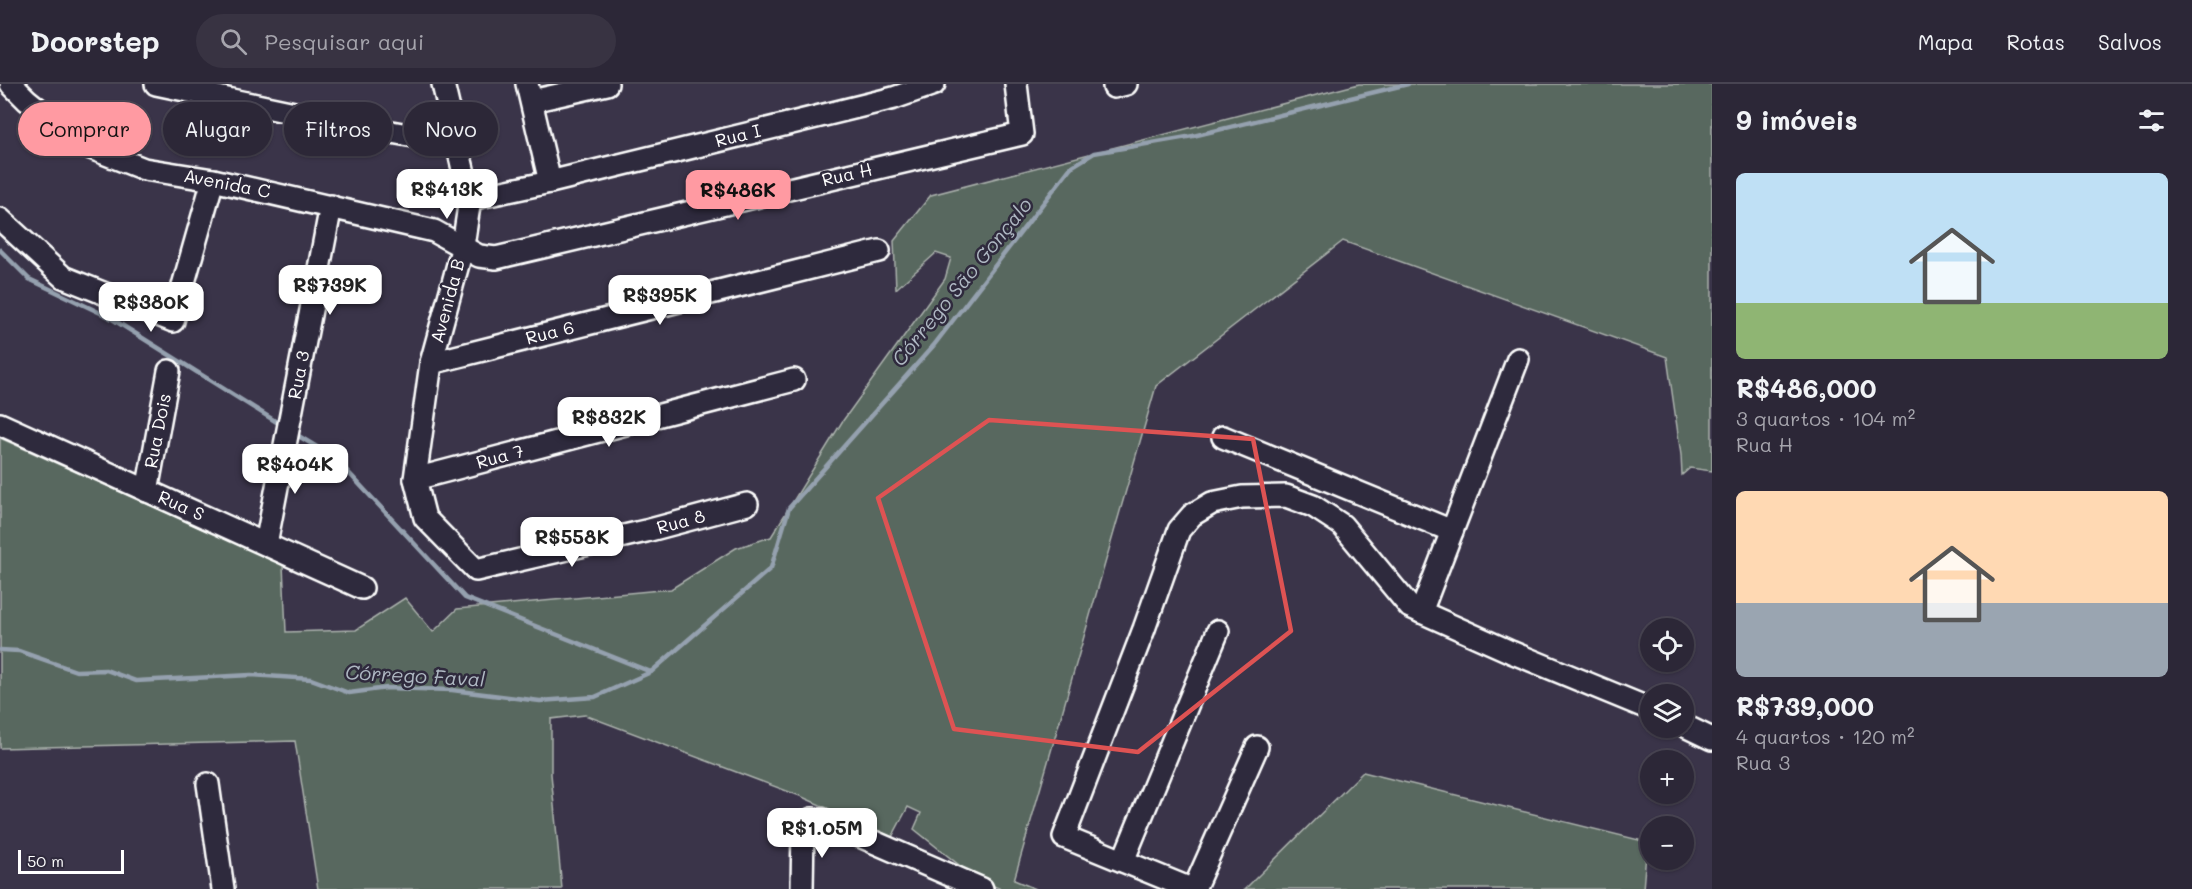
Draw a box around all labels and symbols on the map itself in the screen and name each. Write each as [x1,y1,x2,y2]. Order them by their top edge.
street label: Rua I [712,118,763,152]
street label: Rua H [819,157,874,191]
street label: Avenida C [182,163,273,203]
pin: R$413K [398,169,496,220]
pin: R$486K [689,170,787,221]
water label: Córrego São Gonçalo [885,192,1037,371]
street label: Avenida B [424,256,470,346]
pin: R$739K [281,265,379,316]
pin: R$395K [611,275,709,326]
pin: R$380K [102,282,200,333]
street label: Rua 6 [523,314,577,350]
street label: Rua 3 [282,349,314,401]
street label: Rua Dois [138,391,176,470]
pin: R$832K [560,397,658,448]
street label: Rua 7 [473,438,526,474]
pin: R$404K [246,444,344,495]
street label: Rua S [154,484,208,526]
street label: Rua 8 [654,503,708,539]
pin: R$558K [523,517,621,568]
water label: Córrego Faval [344,658,486,692]
pin: R$1.05M [767,808,877,859]
scale bar [18,847,124,874]

